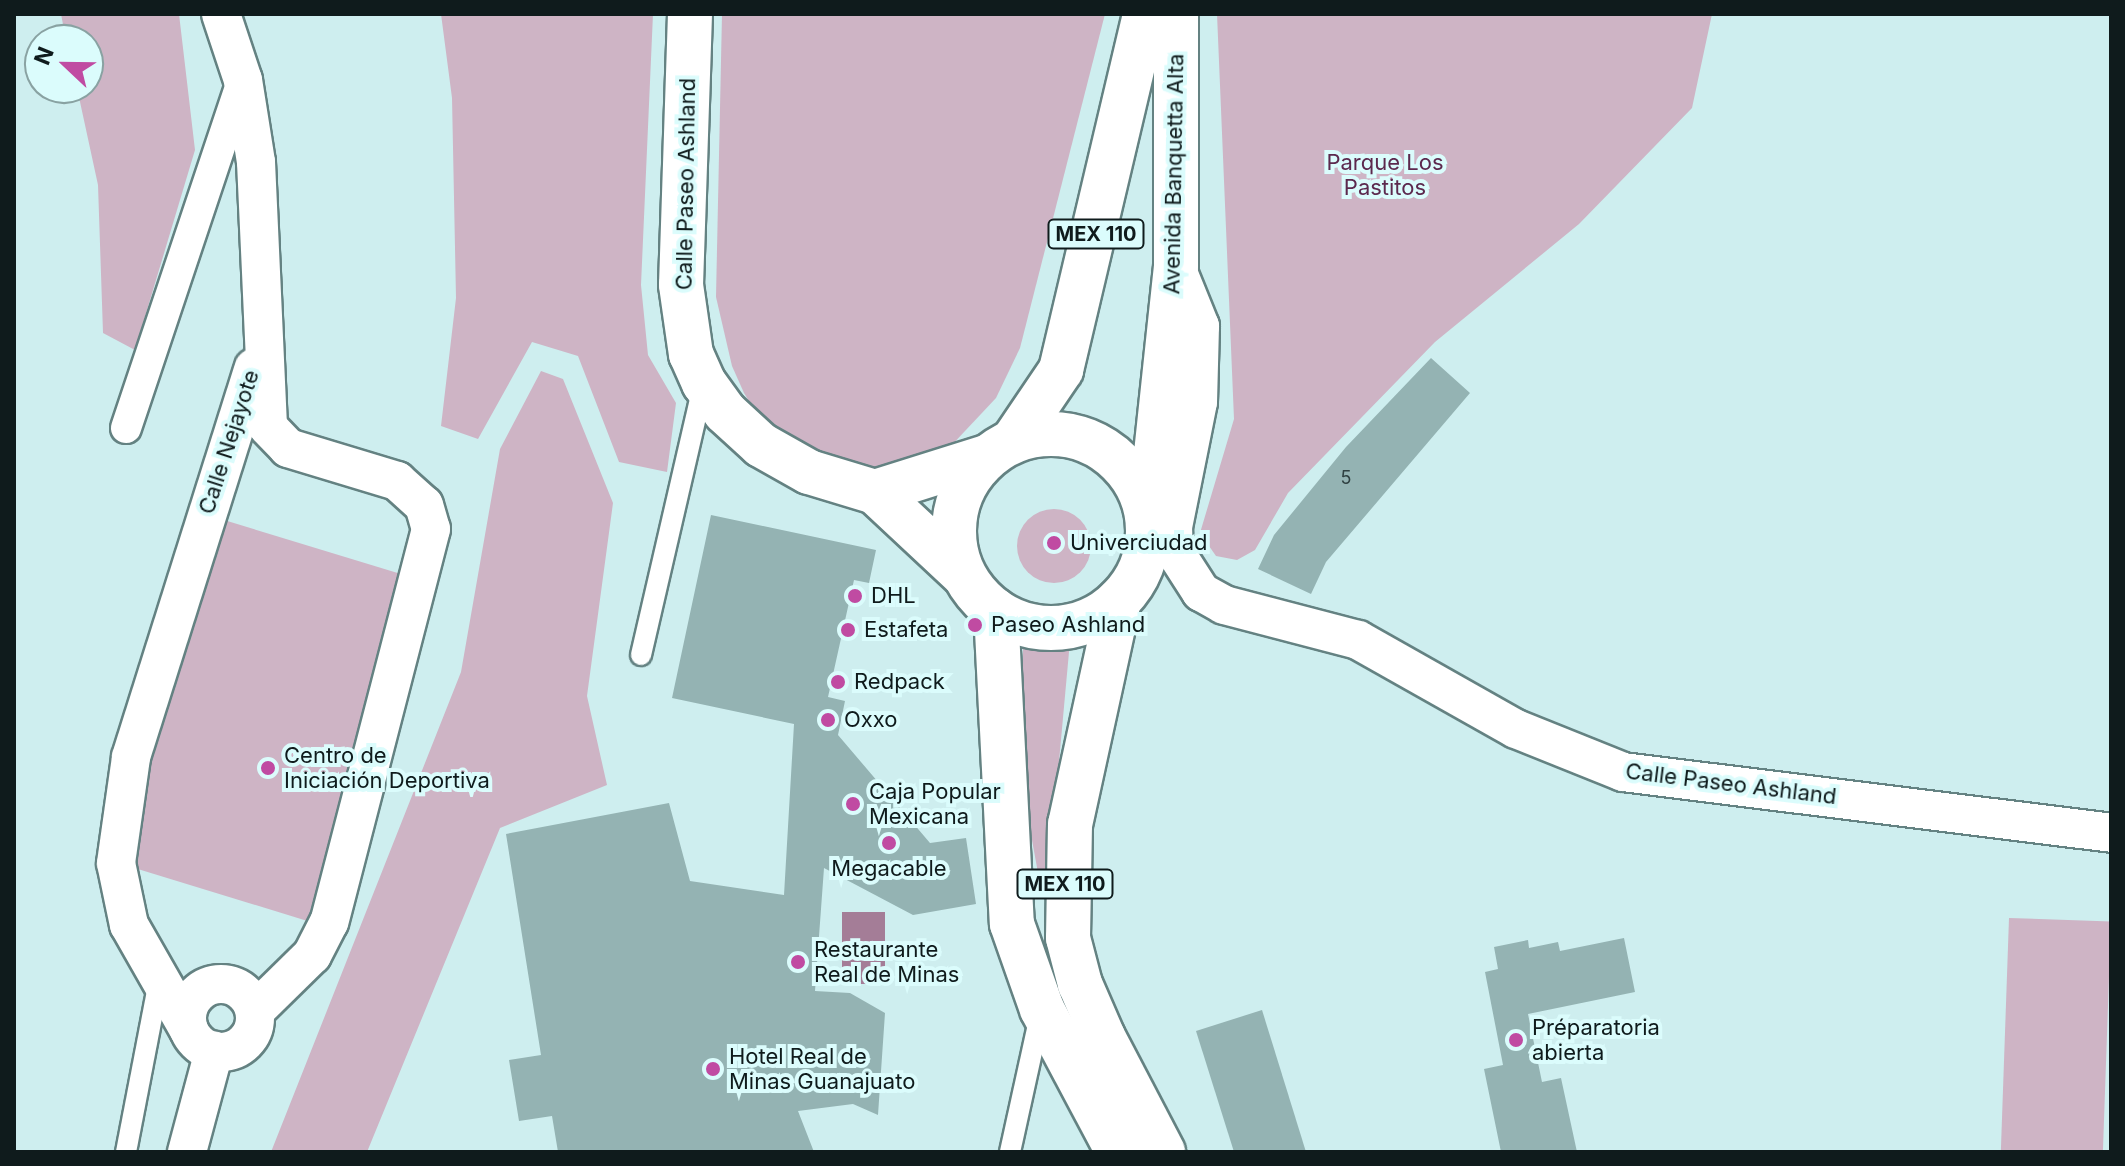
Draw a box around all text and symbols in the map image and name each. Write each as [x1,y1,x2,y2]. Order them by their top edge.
north arrow [24,24,104,104]
text: N [28,43,59,68]
street label: Avenida Banquetta Alta [1159,53,1189,295]
street label: Calle Paseo Ashland [671,78,701,290]
park label: Parque Los Pastitos [1326,149,1444,200]
road number: MEX 110 [1046,218,1146,250]
street label: Calle Nejayote [193,367,265,517]
house number: 5 [1341,467,1351,489]
place label: Univerciudad [1070,530,1208,556]
marker: Univerciudad [1045,534,1063,552]
place label: DHL [871,583,916,609]
marker: DHL [846,587,864,605]
place label: Paseo Ashland [991,612,1145,638]
marker: Paseo Ashland [966,616,984,634]
place label: Estafeta [864,617,948,643]
marker: Estafeta [839,621,857,639]
place label: Redpack [854,669,945,695]
marker: Redpack [829,673,847,691]
place label: Oxxo [844,707,898,733]
marker: Oxxo [819,711,837,729]
place label: Centro de Iniciación Deportiva [284,742,490,794]
street label: Calle Paseo Ashland [1624,758,1838,810]
marker: Centro de Iniciación Deportiva [259,759,277,777]
place label: Caja Popular Mexicana [869,778,1001,830]
marker: Caja Popular Mexicana [844,795,862,813]
marker: Megacable [880,834,898,852]
place label: Megacable [831,856,947,882]
road number: MEX 110 [1015,868,1115,900]
place label: Restaurante Real de Minas [814,936,959,988]
marker: Restaurante Real de Minas [789,953,807,971]
place label: Préparatoria abierta [1532,1014,1660,1066]
marker: Préparatoria abierta [1507,1031,1525,1049]
place label: Hotel Real de Minas Guanajuato [729,1043,915,1094]
marker: Hotel Real de Minas Guanajuato [704,1060,722,1078]

